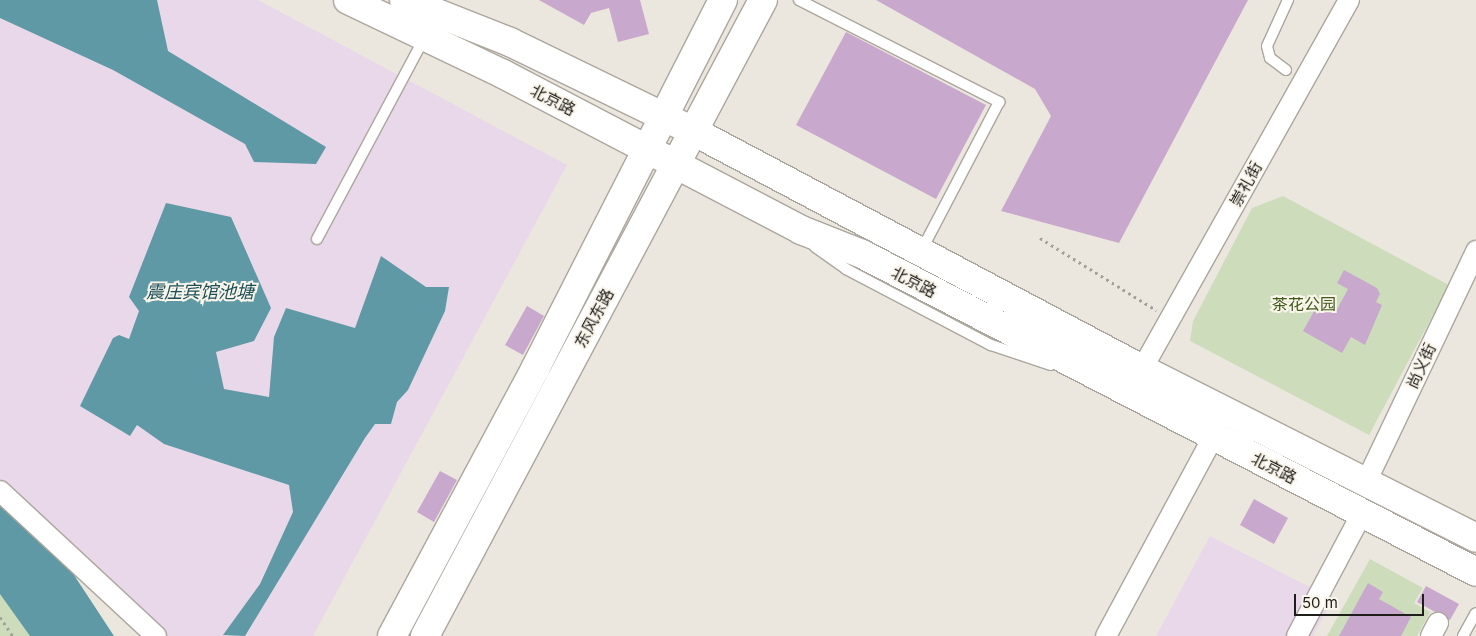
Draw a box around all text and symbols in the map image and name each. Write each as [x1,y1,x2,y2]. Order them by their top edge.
street label: 北京路 [527,81,579,119]
street label: 崇礼街 [1226,158,1266,210]
street label: 北京路 [888,263,940,301]
water label: 震庄宾馆池塘 [146,281,254,303]
street label: 东风东路 [571,285,617,351]
park label: 茶花公园 [1272,294,1336,314]
street label: 尚义街 [1402,340,1440,392]
street label: 北京路 [1248,449,1300,487]
scale bar [1296,584,1426,616]
text: 50 m [1302,593,1338,612]

